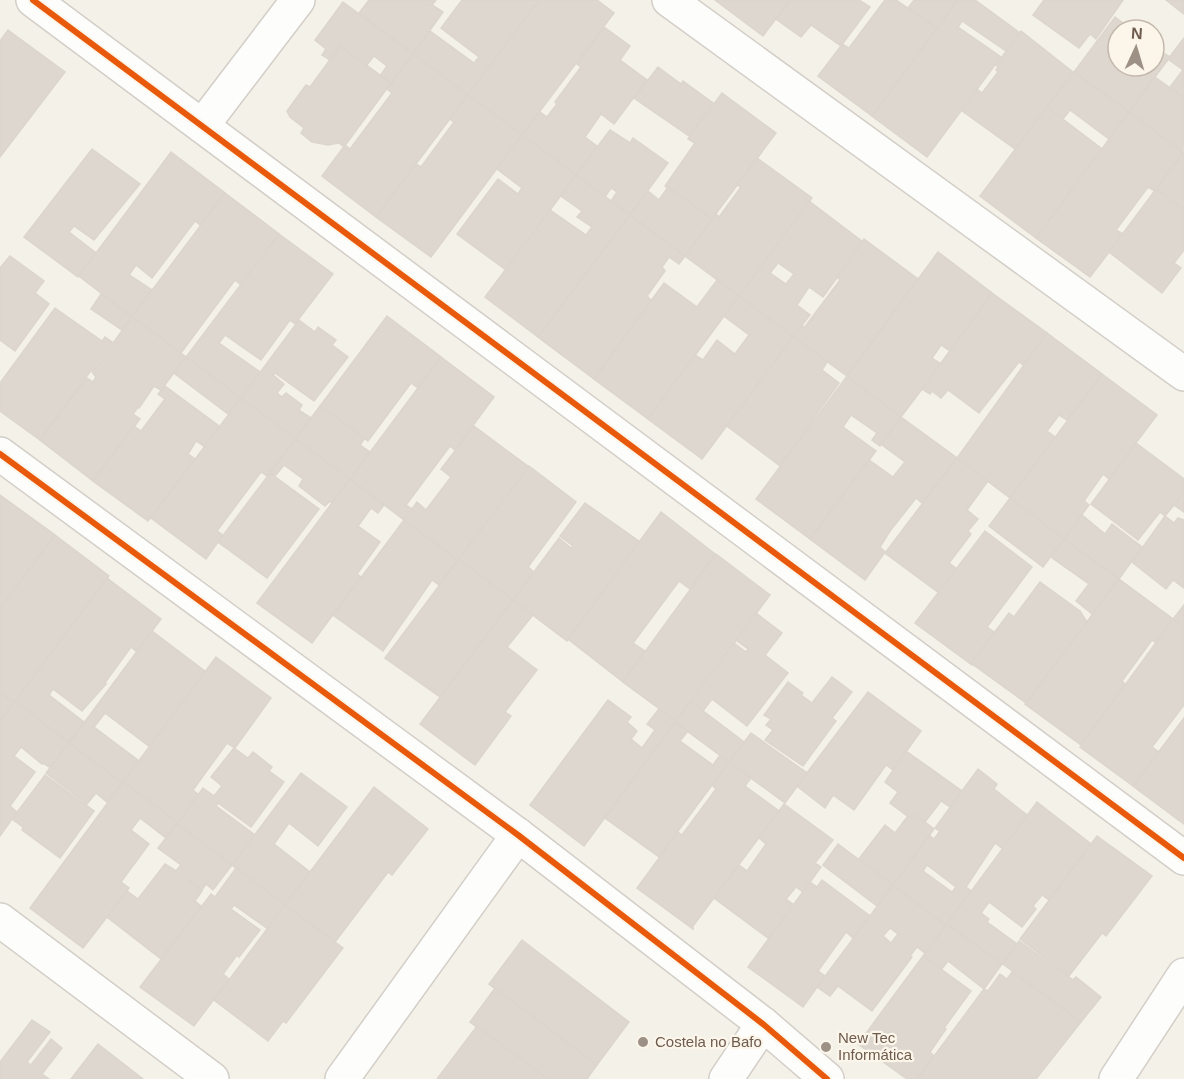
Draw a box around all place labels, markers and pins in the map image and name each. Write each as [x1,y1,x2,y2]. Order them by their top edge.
place label: New Tec Informática [838,1029,913,1063]
place label: Costela no Bafo [655,1033,762,1050]
marker: Costela no Bafo [636,1035,650,1049]
marker: New Tec Informática [819,1040,833,1054]

